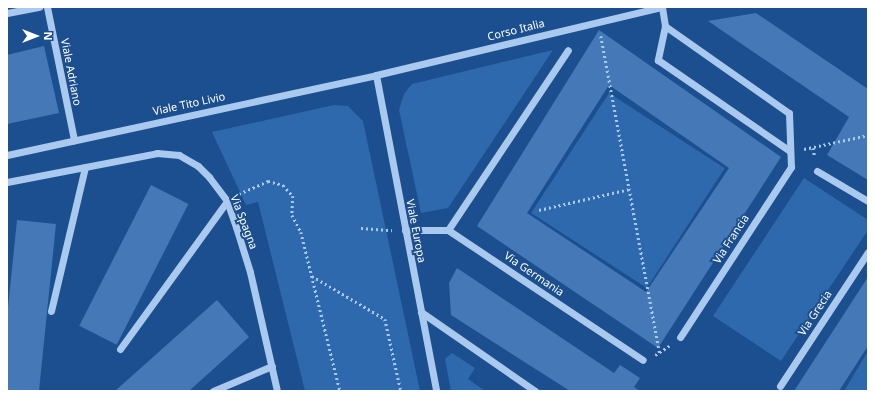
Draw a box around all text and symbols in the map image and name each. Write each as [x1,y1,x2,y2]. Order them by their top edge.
north arrow [16,16,56,56]
street label: Corso Italia [486,17,546,43]
text: N [41,32,56,40]
street label: Viale Adriano [58,37,84,107]
street label: Viale Tito Livio [152,90,226,118]
street label: Via Spagna [228,193,260,251]
street label: Viale Europa [403,198,429,264]
street label: Via Francia [710,212,752,266]
street label: Via Germania [502,249,566,299]
street label: Via Grecia [795,288,835,338]

